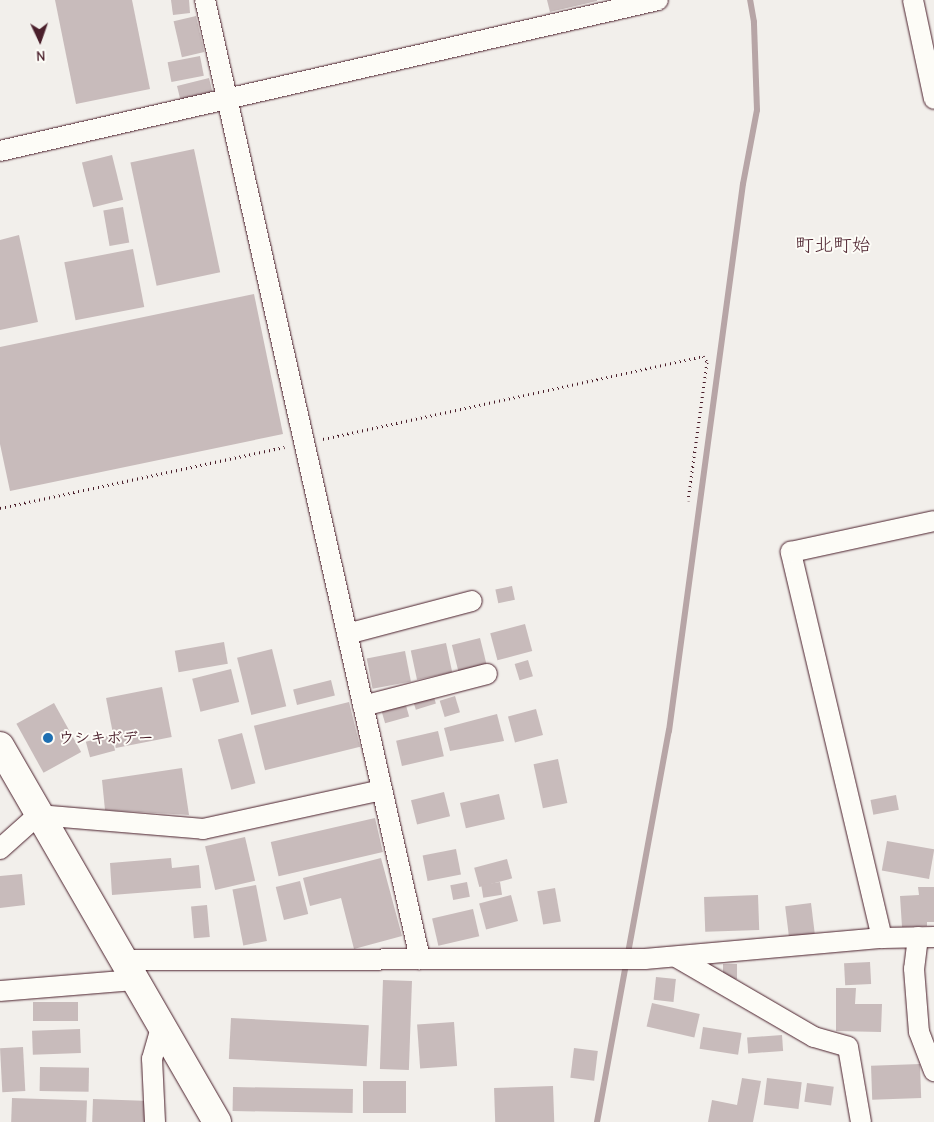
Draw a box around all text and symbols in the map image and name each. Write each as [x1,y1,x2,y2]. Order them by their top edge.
north arrow [15,15,65,65]
text: N [36,47,46,64]
district label: 町北町始 [795,235,871,257]
place label: ウシキボデー [58,728,154,748]
marker: ウシキボデー [42,732,54,744]

